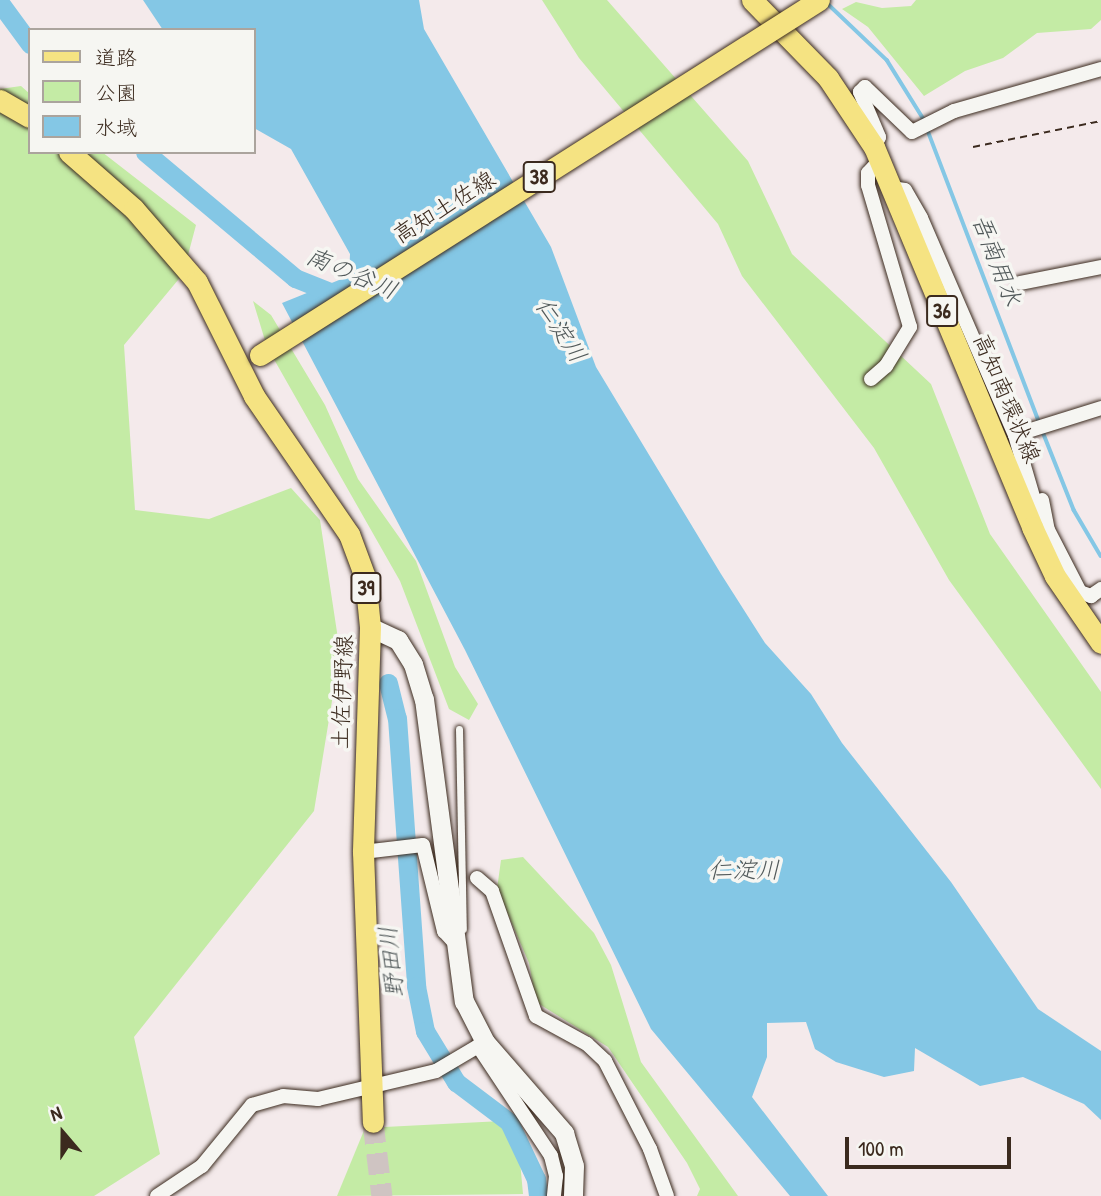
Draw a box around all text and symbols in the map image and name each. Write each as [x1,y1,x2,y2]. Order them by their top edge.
legend [28,28,256,154]
text: 道路 [95,43,137,72]
text: 公園 [95,78,137,107]
text: 水域 [95,113,137,142]
road number: 38 [522,160,556,194]
street label: 高知土佐線 [388,165,500,249]
water label: 吾南用水 [966,210,1028,310]
water label: 南の谷川 [302,241,402,305]
water label: 仁淀川 [529,292,593,368]
road number: 36 [925,294,960,328]
street label: 高知南環状線 [967,329,1047,467]
road number: 39 [350,570,382,606]
street label: 土佐伊野線 [326,634,358,750]
water label: 仁淀川 [708,856,780,884]
water label: 野田川 [373,925,409,999]
north arrow [28,1098,98,1168]
text: N [47,1099,65,1127]
scale bar [849,1122,1015,1166]
text: 100 m [858,1134,904,1163]

